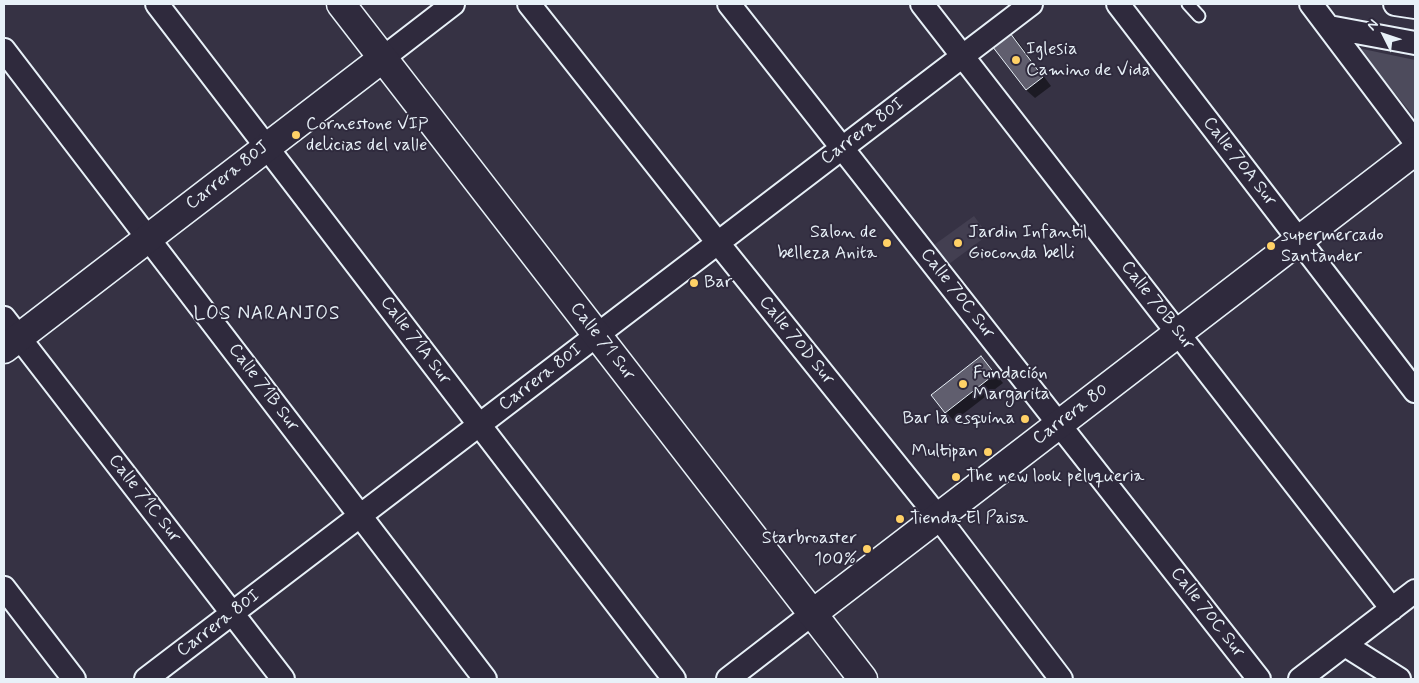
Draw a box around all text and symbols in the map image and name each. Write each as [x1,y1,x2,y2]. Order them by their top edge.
north arrow [1359,10,1409,60]
text: N [1363,16,1383,35]
place label: Iglesia Camino de Vida [1026,39,1150,82]
marker: Iglesia Camino de Vida [1010,54,1022,66]
street label: Carrera 80I [817,94,909,170]
street label: Calle 70A Sur [1197,113,1281,211]
place label: Cornestone VIP delicias del valle [306,114,428,156]
marker: Cornestone VIP delicias del valle [290,129,302,141]
street label: Carrera 80J [182,137,274,215]
place label: Salon de belleza Anita [777,222,877,264]
place label: Jardin Infantil Gioconda belli [968,222,1088,264]
place label: supermercado Santander [1281,225,1384,268]
marker: Salon de belleza Anita [881,237,893,249]
marker: Jardin Infantil Gioconda belli [952,237,964,249]
marker: supermercado Santander [1265,240,1277,252]
street label: Calle 70C Sur [915,245,999,343]
street label: Calle 70B Sur [1116,257,1198,355]
place label: Bar [704,272,732,294]
marker: Bar [688,277,700,289]
street label: Calle 70D Sur [754,292,838,390]
street label: Calle 71A Sur [375,293,455,389]
street label: Calle 71 Sur [565,299,639,385]
district label: LOS NARANJOS [194,304,340,326]
street label: Calle 71B Sur [223,340,303,436]
street label: Carrera 80I [495,340,587,416]
place label: Fundación Margarita [973,363,1050,406]
marker: Fundación Margarita [957,378,969,390]
street label: Carrera 80 [1029,380,1113,450]
place label: Bar la esquina [903,408,1015,430]
marker: Bar la esquina [1019,413,1031,425]
place label: Multipan [911,441,978,463]
marker: Multipan [982,446,994,458]
street label: Calle 71C Sur [103,451,185,547]
place label: The new look peluqueria [966,466,1144,488]
marker: The new look peluqueria [950,471,962,483]
place label: Tienda El Paisa [910,508,1028,530]
marker: Tienda El Paisa [894,513,906,525]
place label: Starbroaster 100% [762,528,857,570]
marker: Starbroaster 100% [861,543,873,555]
street label: Calle 70C Sur [1165,564,1249,662]
street label: Carrera 80I [173,586,265,662]

